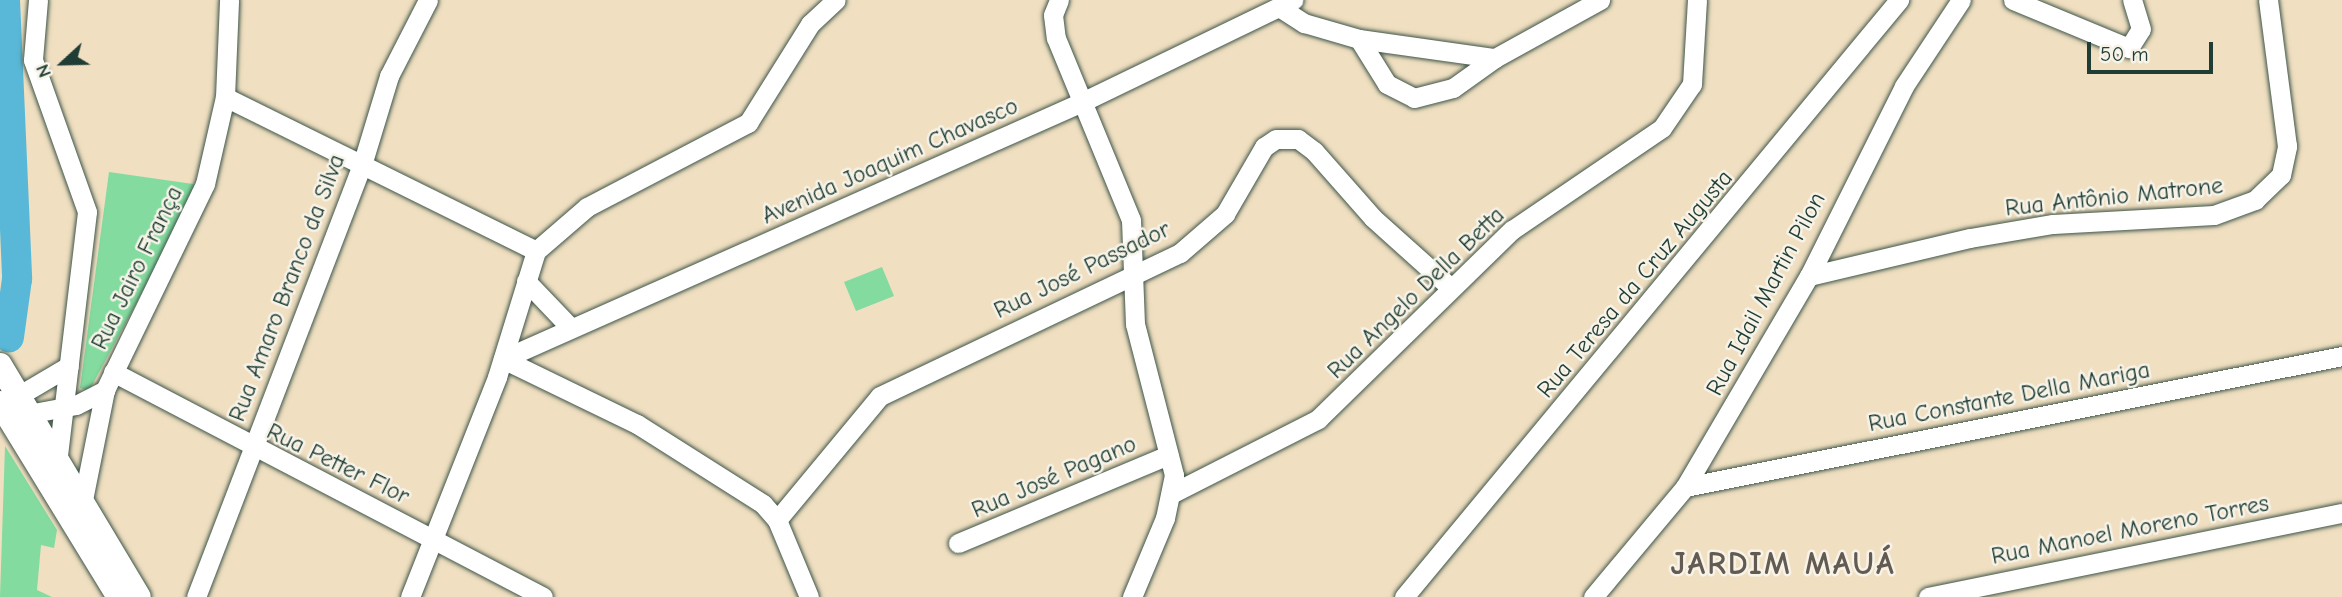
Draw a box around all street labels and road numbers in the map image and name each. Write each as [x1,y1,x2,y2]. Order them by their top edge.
street label: Avenida Joaquim Chavasco [757,91,1023,231]
street label: Rua Amaro Branco da Silva [223,150,351,426]
street label: Rua Teresa da Cruz Augusta [1531,164,1739,404]
street label: Rua Antônio Matrone [2004,171,2224,223]
street label: Rua Jairo França [85,182,189,354]
street label: Rua Idail Martin Pilon [1700,187,1832,401]
street label: Rua Angelo Della Betta [1321,201,1511,385]
street label: Rua José Passador [989,215,1175,325]
street label: Rua Constante Della Mariga [1866,356,2152,438]
street label: Rua Petter Flor [262,417,414,511]
street label: Rua José Pagano [967,429,1141,525]
street label: Rua Manoel Moreno Torres [1989,489,2271,571]

